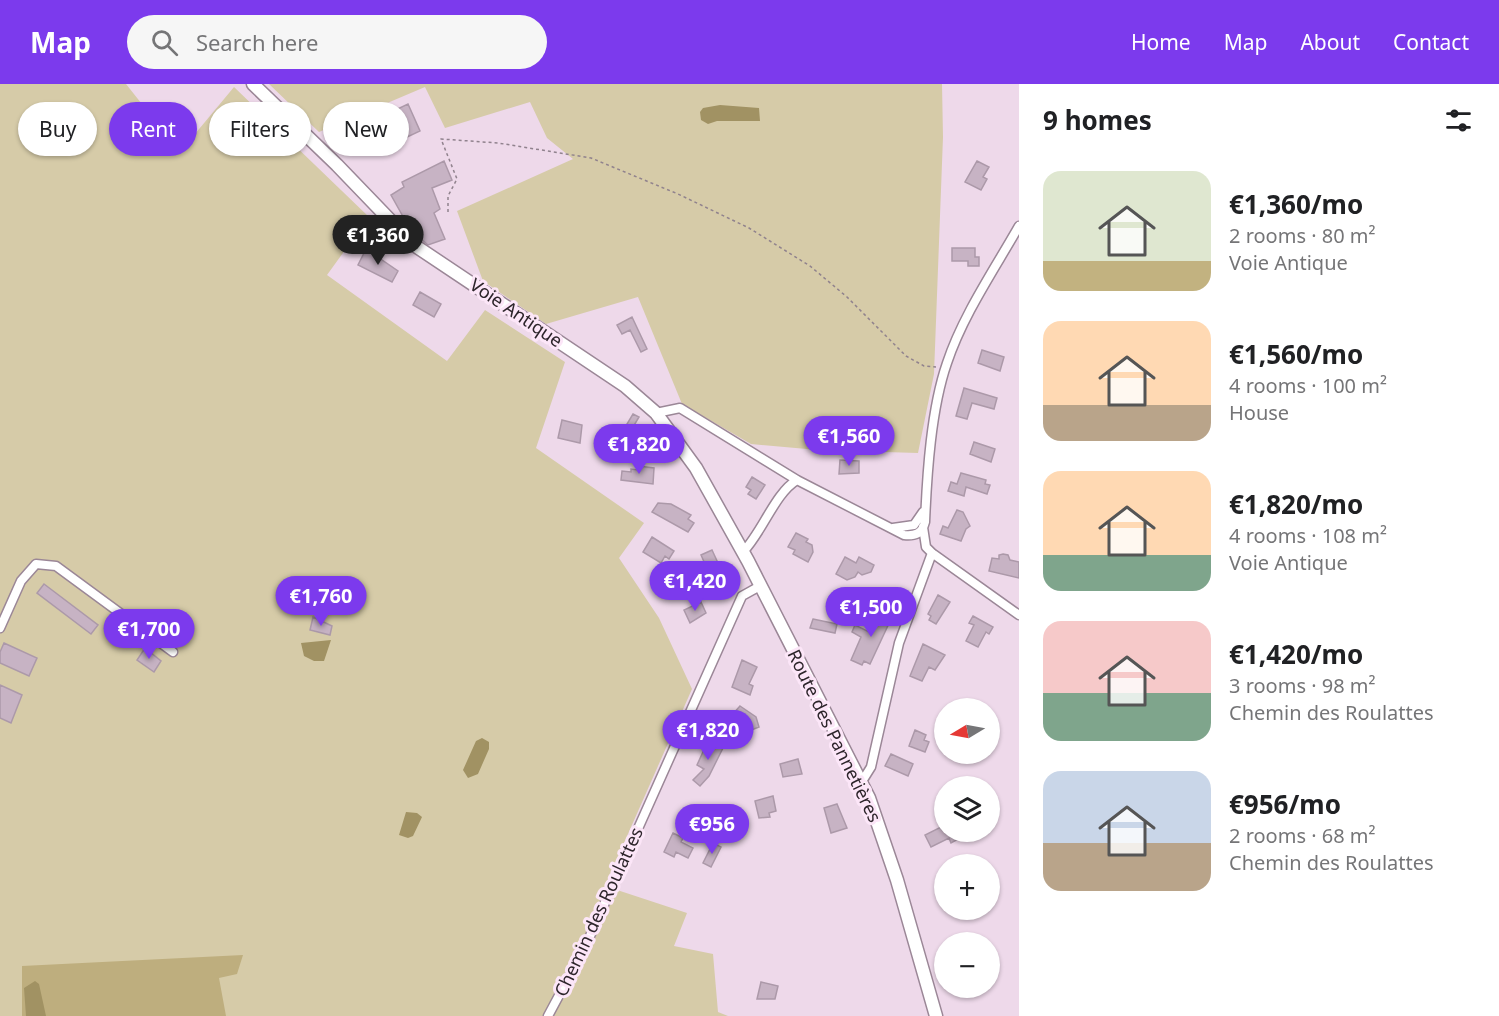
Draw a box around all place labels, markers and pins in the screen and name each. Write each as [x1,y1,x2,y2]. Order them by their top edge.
pin: €1,360 [329,215,427,266]
pin: €1,560 [800,416,898,467]
pin: €1,820 [590,424,688,475]
pin: €1,420 [646,561,744,612]
pin: €1,760 [272,576,370,627]
pin: €1,500 [822,587,920,638]
pin: €1,700 [100,609,198,660]
pin: €1,820 [659,710,757,761]
pin: €956 [676,804,748,855]

